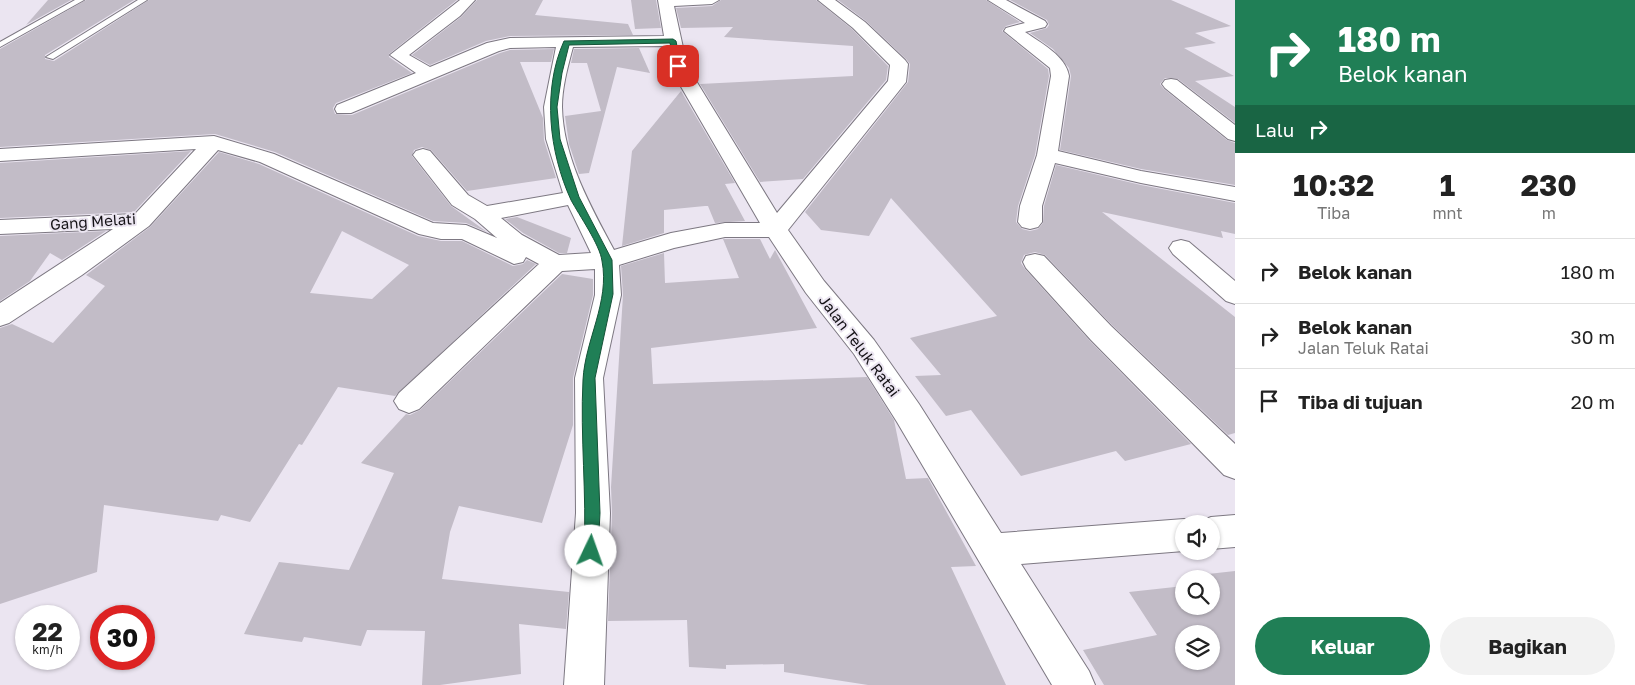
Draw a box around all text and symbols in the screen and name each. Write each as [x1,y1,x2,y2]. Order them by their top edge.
text: 180 m [1338,18,1441,60]
icon: right [1255,20,1320,85]
pin [657,45,699,87]
icon: arrive [664,52,692,80]
text: Belok kanan [1338,60,1468,87]
icon: right [1304,115,1332,143]
text: Lalu [1255,118,1294,141]
text: 10:32 [1293,167,1374,203]
text: 1 [1440,167,1455,203]
text: 230 [1521,167,1577,203]
text: Tiba [1317,203,1350,223]
text: mnt [1432,203,1463,223]
text: m [1542,203,1556,223]
street label: Gang Melati [49,209,136,233]
icon: right [1255,257,1283,285]
text: Belok kanan [1298,260,1412,283]
text: 180 m [1561,260,1615,283]
street label: Jalan Teluk Ratai [816,291,904,400]
text: Belok kanan [1298,315,1412,338]
icon: right [1255,322,1283,350]
text: 30 m [1571,325,1615,348]
text: Jalan Teluk Ratai [1298,338,1429,358]
icon: arrive [1255,387,1283,415]
text: Tiba di tujuan [1298,390,1423,413]
text: 20 m [1571,390,1615,413]
map controls [1175,515,1220,670]
button: sound [1175,515,1220,560]
position arrow [564,524,616,576]
button: search [1175,570,1220,615]
speed limit sign: 30 [90,605,155,670]
text: 22 [32,616,63,647]
button: Keluar [1255,617,1430,675]
button: Bagikan [1440,617,1615,675]
button: layers [1175,625,1220,670]
text: km/h [32,642,63,657]

